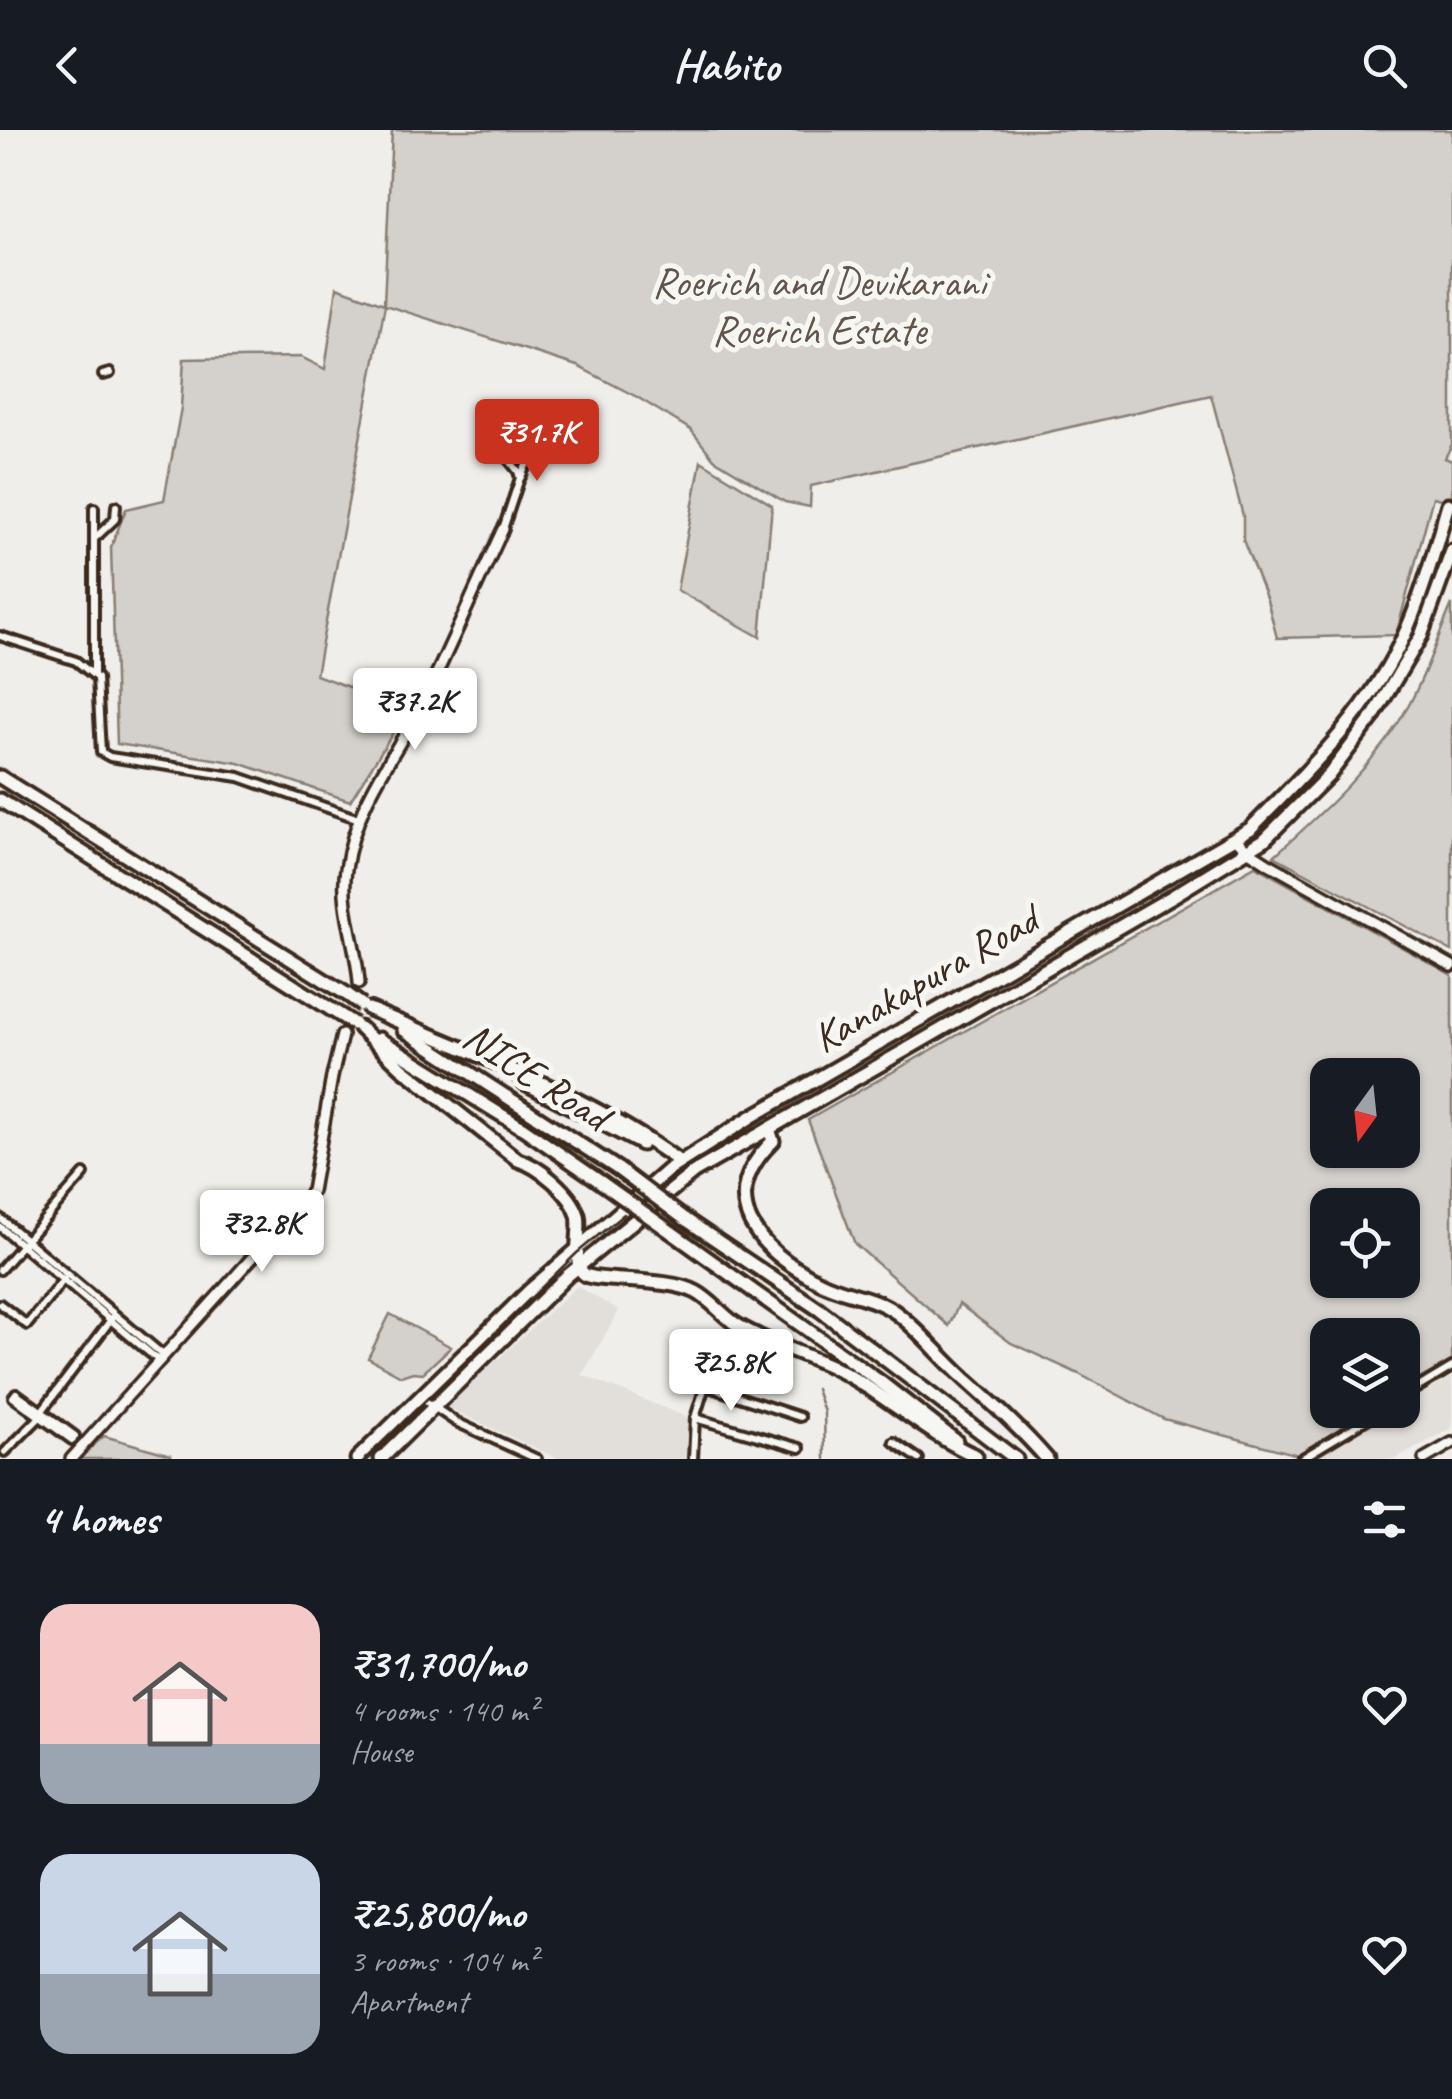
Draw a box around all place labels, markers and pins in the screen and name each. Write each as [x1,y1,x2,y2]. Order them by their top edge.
pin: ₹31.7K [456,399,618,484]
pin: ₹37.2K [334,668,496,753]
pin: ₹32.8K [181,1190,343,1275]
pin: ₹25.8K [650,1329,812,1414]

